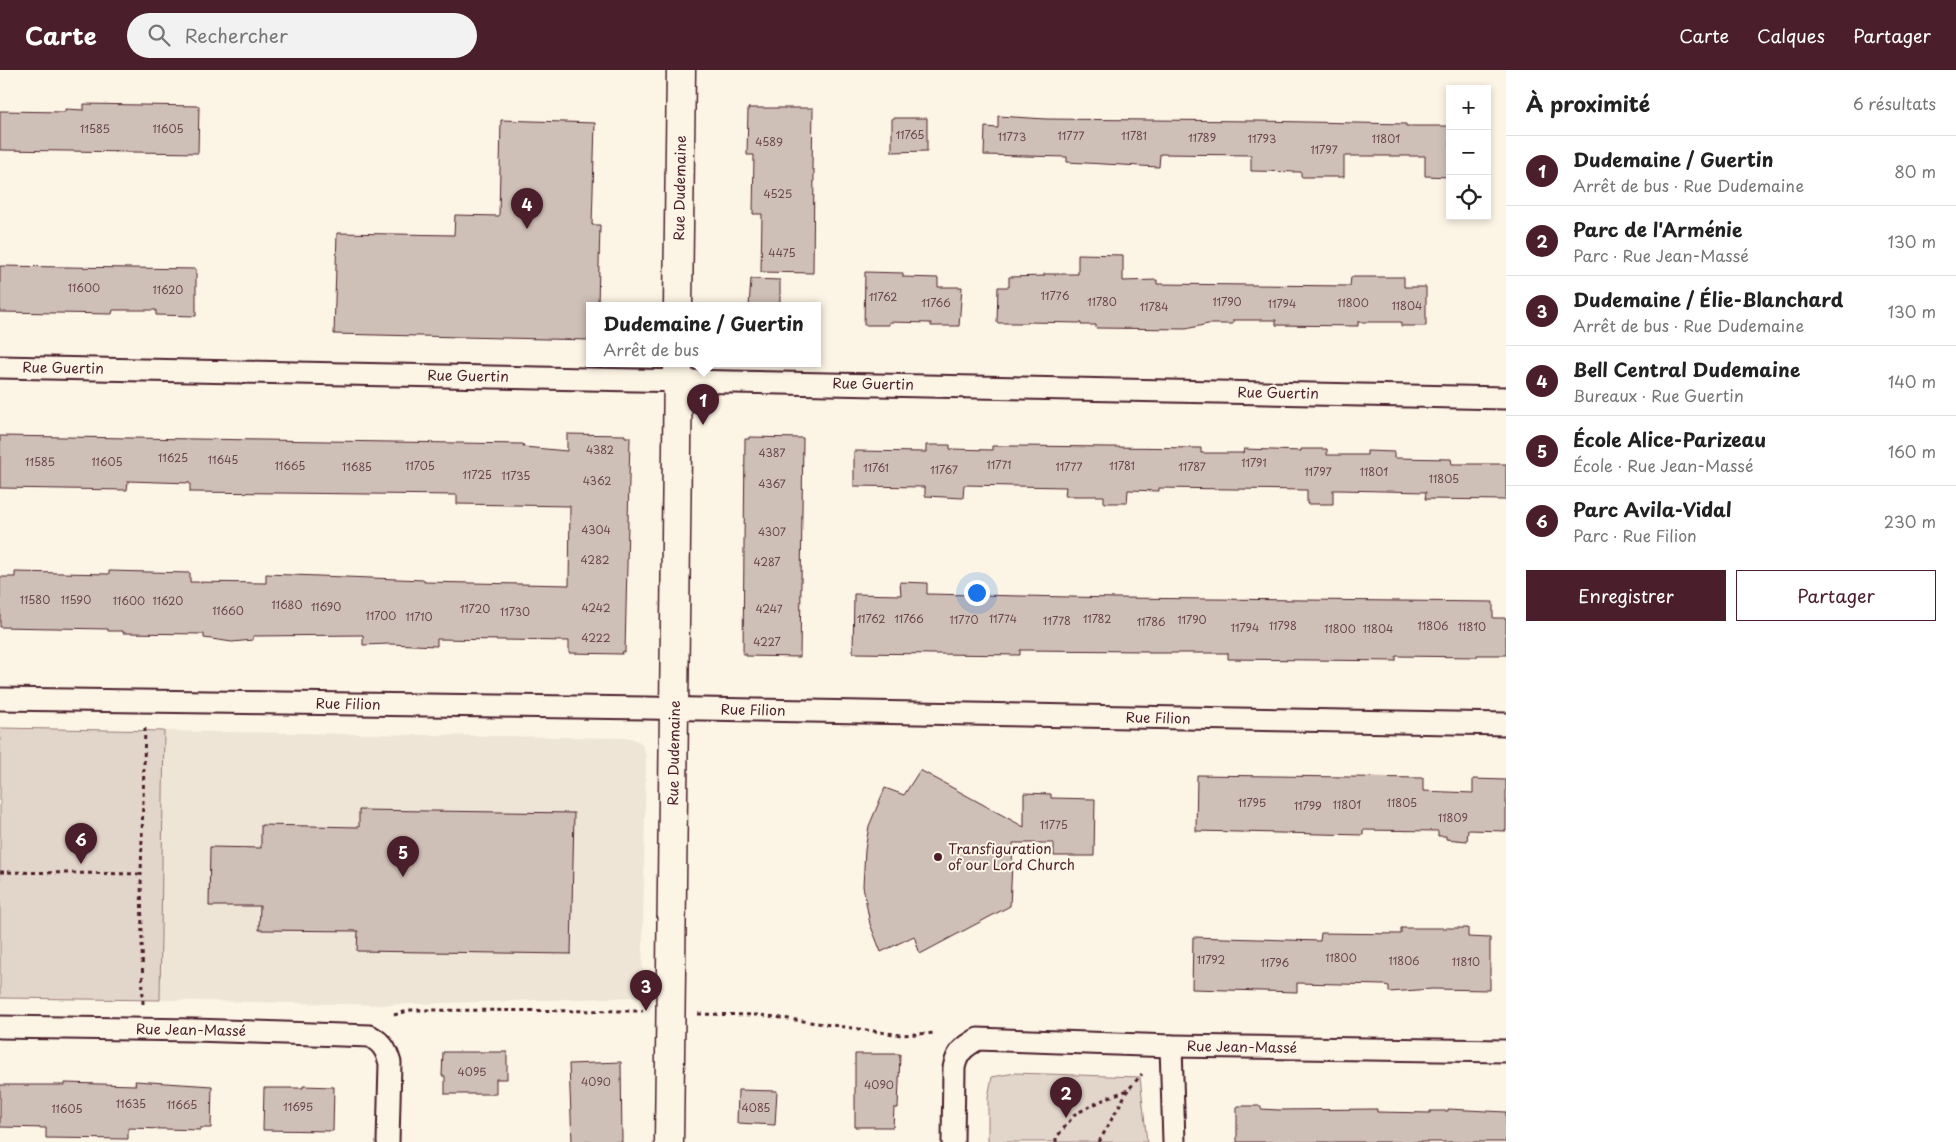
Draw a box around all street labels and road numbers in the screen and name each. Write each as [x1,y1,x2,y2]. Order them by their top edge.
street label: Rue Dudemaine [668,135,691,241]
street label: Rue Guertin [22,356,104,379]
street label: Rue Guertin [427,364,509,387]
street label: Rue Guertin [832,372,914,395]
street label: Rue Guertin [1237,381,1319,404]
street label: Rue Filion [315,692,381,715]
street label: Rue Filion [720,698,786,721]
street label: Rue Dudemaine [662,700,685,806]
street label: Rue Filion [1125,706,1191,729]
street label: Rue Jean-Massé [136,1018,246,1041]
street label: Rue Jean-Massé [1187,1035,1297,1058]

